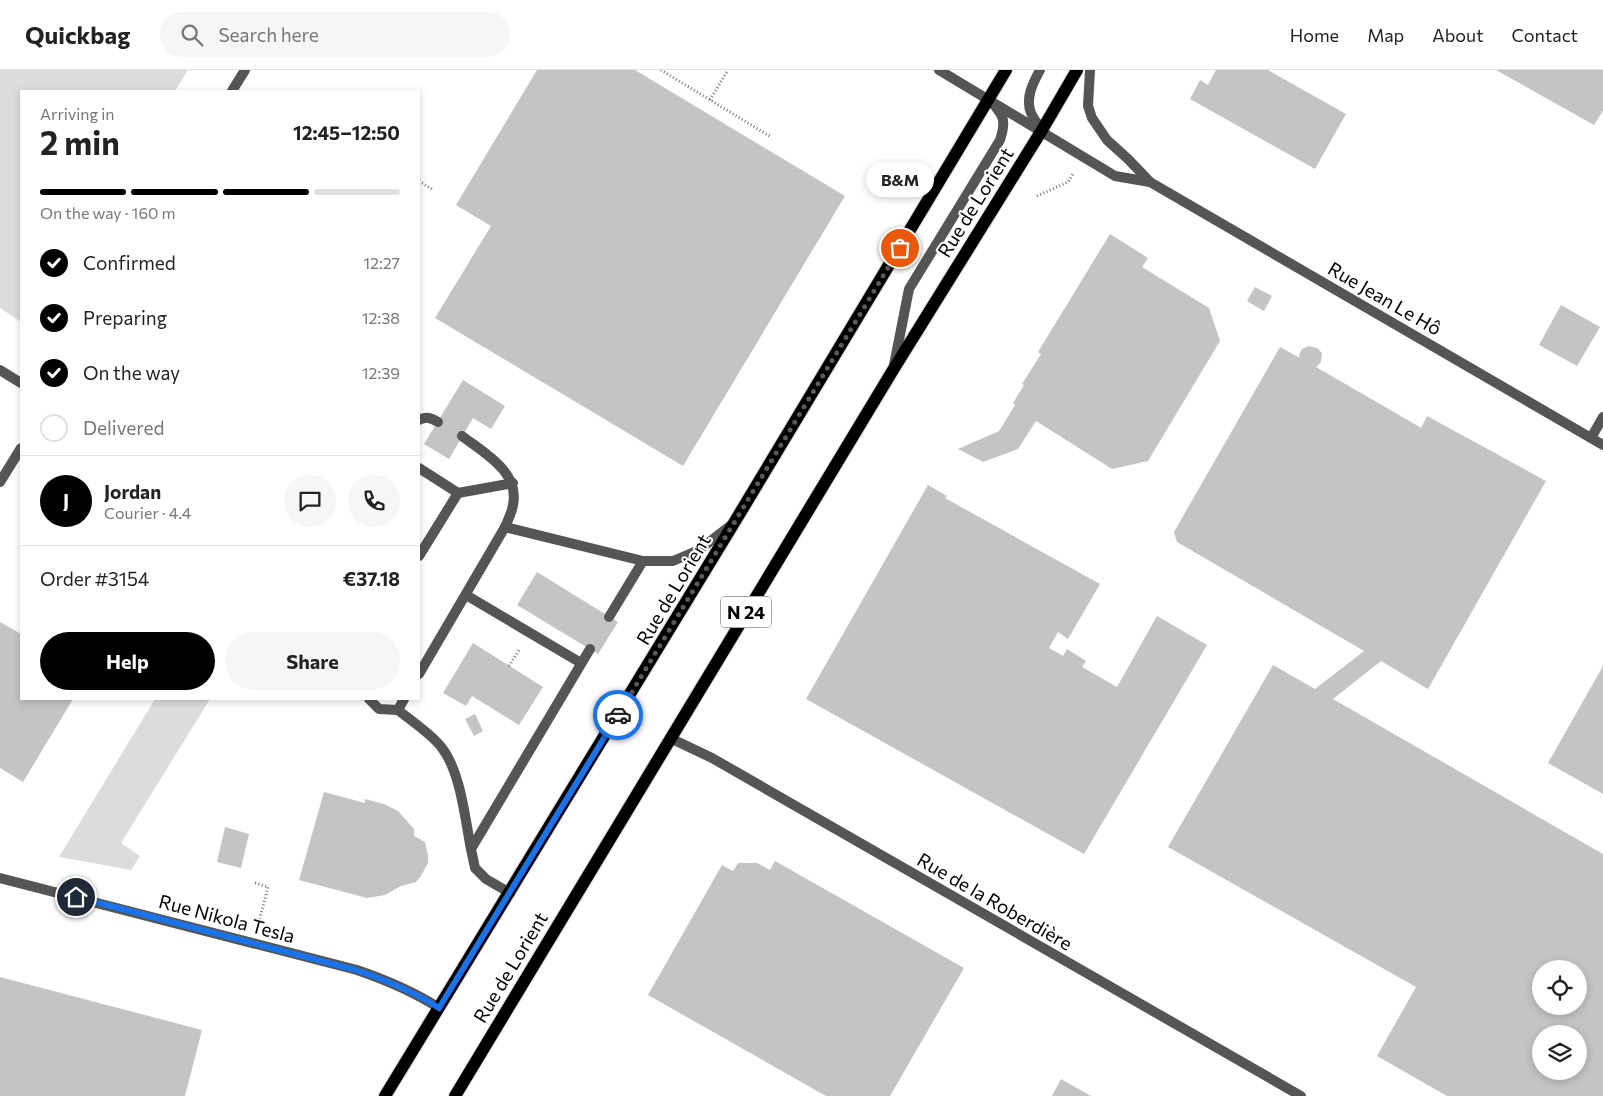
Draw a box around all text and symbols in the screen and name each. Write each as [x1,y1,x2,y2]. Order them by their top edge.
search box [160,12,510,57]
text: Quickbag [25,20,130,49]
icon: search [178,21,206,49]
text: Search here [218,23,319,46]
text: Home [1290,24,1339,46]
text: Map [1367,24,1404,46]
text: About [1432,24,1484,46]
text: Contact [1512,24,1578,46]
text: Arriving in [40,104,114,123]
text: 12:45–12:50 [293,121,400,144]
text: 2 min [40,122,120,162]
street label: Rue de Lorient [932,143,1018,261]
callout: B&M [866,163,934,198]
text: B&M [881,170,919,189]
text: On the way · 160 m [40,203,176,222]
pin [879,227,921,269]
icon: bag [886,234,914,262]
icon: check [40,249,68,277]
text: Confirmed [83,251,176,274]
text: 12:27 [363,253,400,272]
street label: Rue Jean Le Hô [1324,256,1446,340]
icon: check [40,304,68,332]
text: Preparing [83,306,167,329]
text: 12:38 [362,308,400,327]
icon: check [40,359,68,387]
text: On the way [83,361,180,384]
text: 12:39 [362,363,400,382]
text: Delivered [83,416,164,439]
button: chat [284,475,336,527]
button: phone [348,475,400,527]
text: Jordan [104,480,161,503]
text: J [63,489,69,512]
text: Courier · 4.4 [104,503,191,522]
street label: Rue de Lorient [631,529,715,648]
text: Order #3154 [40,567,149,590]
text: €37.18 [343,567,400,590]
road number: N 24 [721,596,771,628]
button: Help [40,632,215,690]
button: Share [225,632,400,690]
courier [593,690,643,740]
icon: car [604,701,632,729]
street label: Rue de la Roberdière [913,847,1077,955]
pin [55,876,97,918]
icon: home [62,883,90,911]
street label: Rue Nikola Tesla [156,889,298,947]
street label: Rue de Lorient [468,907,552,1026]
map controls [1532,960,1587,1080]
button: locate [1532,960,1587,1015]
button: layers [1532,1025,1587,1080]

